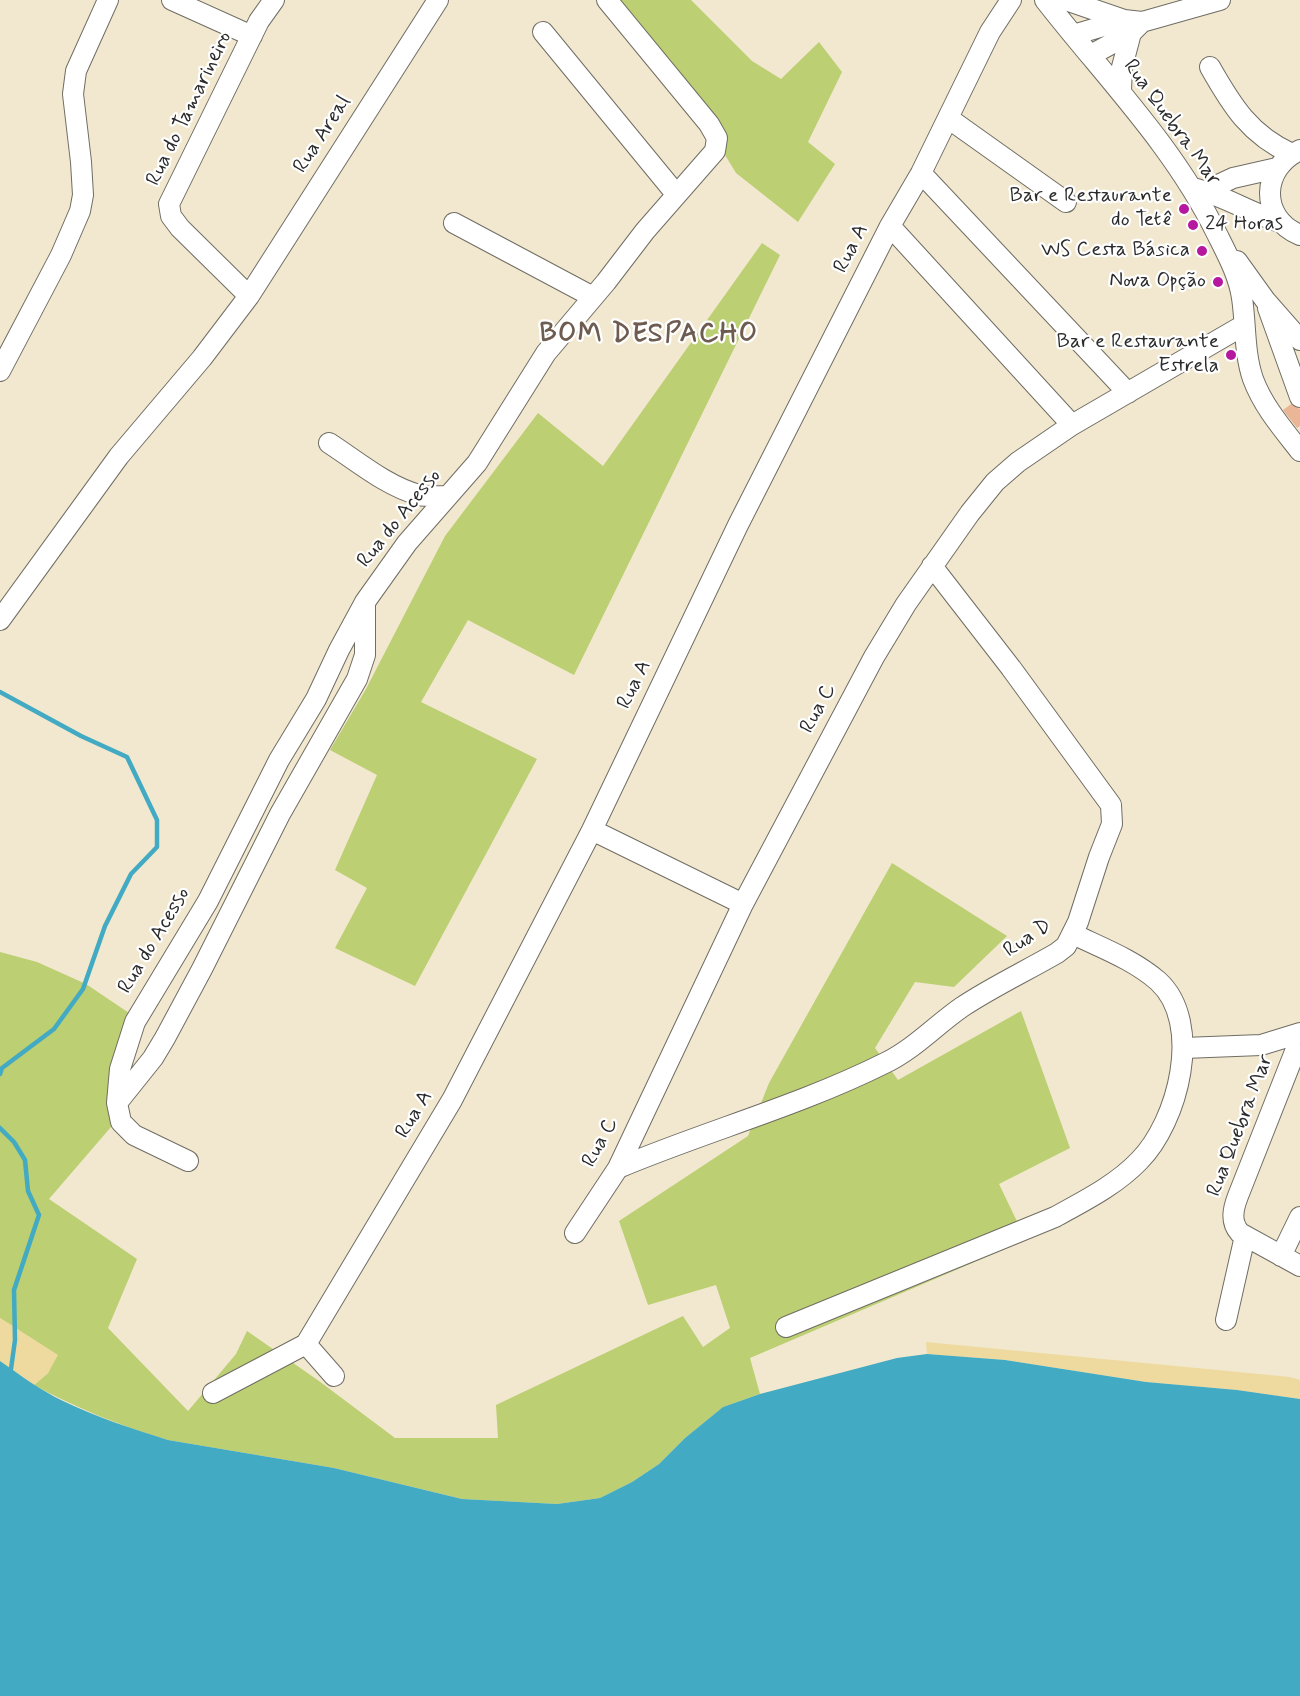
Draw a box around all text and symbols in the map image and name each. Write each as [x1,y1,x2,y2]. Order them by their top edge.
street label: Rua do Tamarineiro [142,28,238,190]
street label: Rua Quebra Mar [1117,55,1225,191]
street label: Rua Areal [289,91,357,179]
place label: Bar e Restaurante do Tetê [1010,184,1172,234]
marker: Bar e Restaurante do Tetê [1177,202,1191,216]
place label: 24 Horas [1205,212,1283,238]
marker: 24 Horas [1186,218,1200,232]
street label: Rua A [829,220,875,278]
place label: WS Cesta Básica [1041,238,1190,264]
marker: WS Cesta Básica [1195,244,1209,258]
place label: Nova Opção [1109,269,1206,295]
marker: Nova Opção [1211,275,1225,289]
district label: BOM DESPACHO [541,319,757,351]
place label: Bar e Restaurante Estrela [1057,330,1219,380]
marker: Bar e Restaurante Estrela [1224,348,1238,362]
street label: Rua do Acesso [353,465,447,573]
street label: Rua A [612,656,658,714]
street label: Rua C [796,680,842,738]
street label: Rua do Acesso [113,883,197,999]
street label: Rua D [999,914,1057,964]
street label: Rua Quebra Mar [1202,1052,1280,1200]
street label: Rua A [391,1086,439,1144]
street label: Rua C [578,1114,624,1172]

